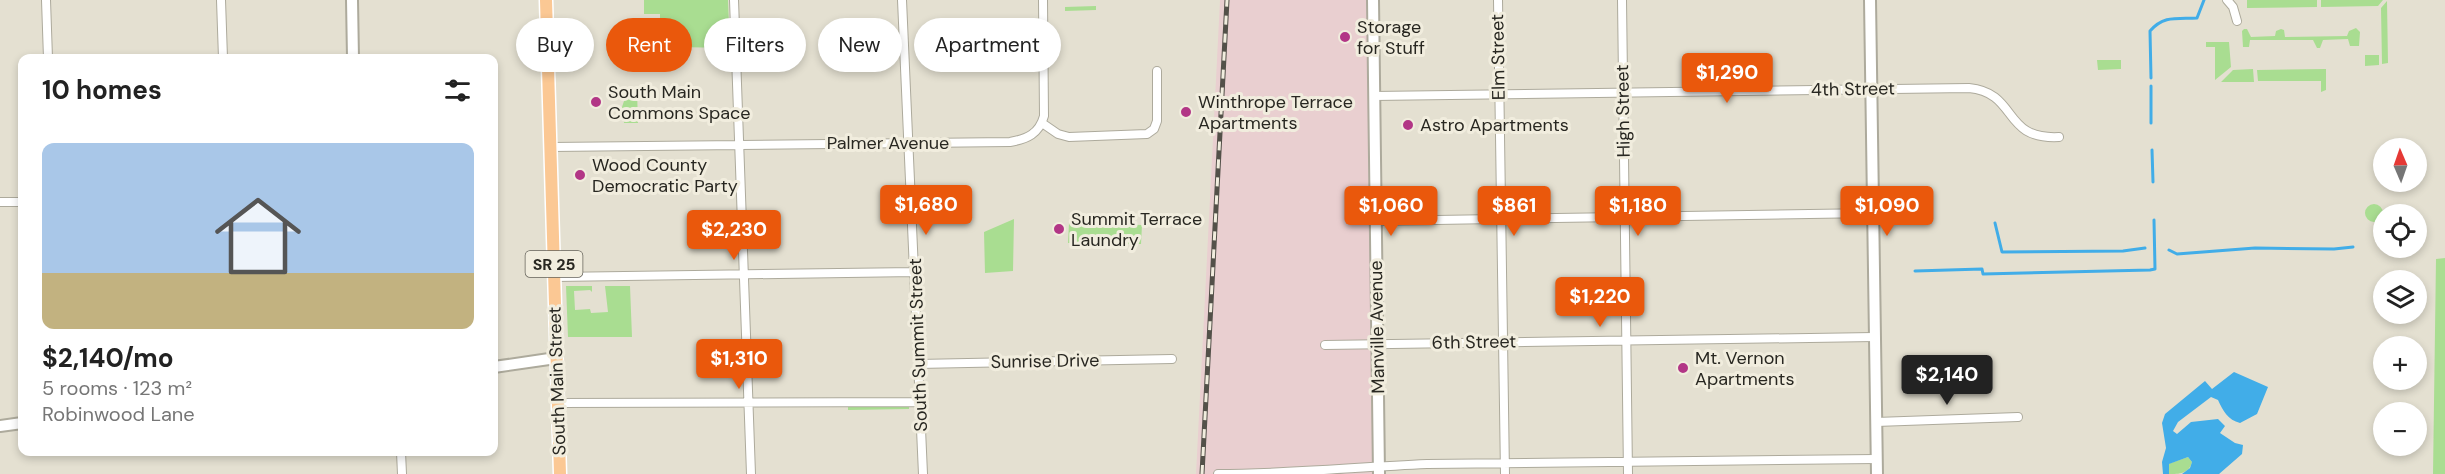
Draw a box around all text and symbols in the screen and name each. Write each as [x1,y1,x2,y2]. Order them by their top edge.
street label: Elm Street [1485,14,1511,100]
place label: Storage for Stuff [1357,15,1425,60]
chip: Buy [516,18,594,72]
chip: Rent [606,18,692,72]
chip: Filters [704,18,806,72]
chip: New [818,18,902,72]
chip: Apartment [914,18,1061,72]
marker: Storage for Stuff [1338,30,1352,44]
pin: $1,290 [1678,53,1776,104]
text: $1,290 [1696,59,1758,85]
street label: High Street [1610,64,1636,158]
text: 10 homes [42,73,162,107]
icon: filters [441,74,474,107]
street label: 4th Street [1811,76,1895,102]
place label: South Main Commons Space [608,80,751,125]
place label: Winthrope Terrace Apartments [1198,90,1353,135]
marker: South Main Commons Space [589,95,603,109]
marker: Winthrope Terrace Apartments [1179,105,1193,119]
place label: Astro Apartments [1420,113,1569,137]
marker: Astro Apartments [1401,118,1415,132]
street label: Palmer Avenue [827,131,949,155]
north arrow [2373,138,2427,192]
map controls [2373,138,2427,456]
place label: Wood County Democratic Party [592,153,738,198]
marker: Wood County Democratic Party [573,168,587,182]
icon: home [204,182,312,290]
pin: $1,680 [877,185,975,236]
pin: $1,060 [1342,186,1440,237]
pin: $861 [1478,186,1550,237]
pin: $1,180 [1589,186,1687,237]
pin: $1,090 [1838,186,1936,237]
text: $1,680 [894,191,958,217]
text: $1,060 [1358,192,1424,218]
text: $861 [1492,192,1536,218]
text: $1,180 [1609,192,1667,218]
text: $1,090 [1854,192,1920,218]
button: locate [2373,204,2427,258]
place label: Summit Terrace Laundry [1071,207,1202,252]
pin: $2,230 [685,210,783,261]
text: $2,230 [701,216,767,242]
marker: Summit Terrace Laundry [1052,222,1066,236]
road number: SR 25 [526,251,582,277]
street label: South Summit Street [903,258,933,432]
street label: Manville Avenue [1364,260,1390,394]
button: layers [2373,270,2427,324]
pin: $1,220 [1551,277,1649,328]
text: $1,220 [1569,283,1631,309]
street label: South Main Street [542,306,572,456]
street label: 6th Street [1432,329,1516,355]
button: + [2373,336,2427,390]
pin: $1,310 [690,339,788,390]
text: $2,140/mo [42,341,174,375]
text: $1,310 [710,345,768,371]
place label: Mt. Vernon Apartments [1695,346,1794,391]
street label: Sunrise Drive [990,348,1100,374]
pin: $2,140 [1898,355,1996,406]
marker: Mt. Vernon Apartments [1676,361,1690,375]
text: $2,140 [1916,361,1978,387]
text: 5 rooms · 123 m² [42,375,192,401]
text: Robinwood Lane [42,401,195,427]
button: − [2373,402,2427,456]

